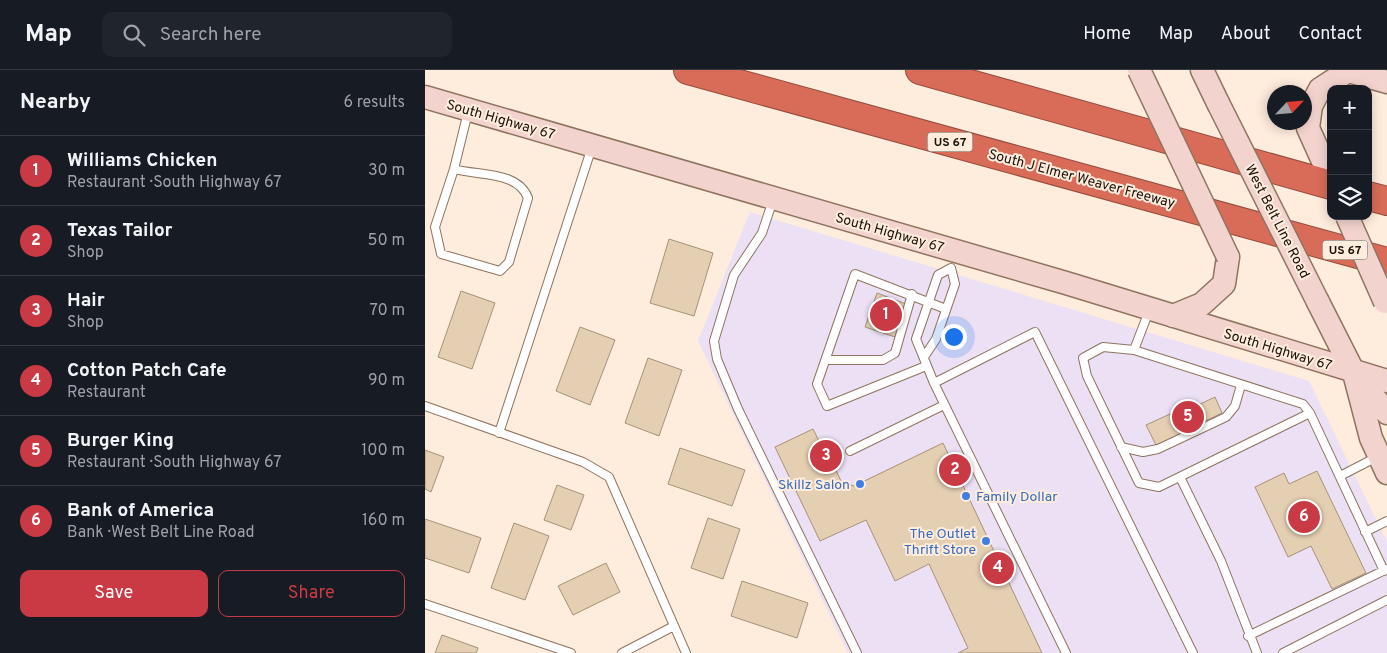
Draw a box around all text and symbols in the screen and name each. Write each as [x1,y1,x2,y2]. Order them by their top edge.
search box [102,12,452,57]
text: Map [25,20,72,50]
icon: search [120,21,148,49]
text: Search here [160,23,261,47]
text: Home [1083,23,1131,46]
text: Map [1159,23,1193,46]
text: About [1221,23,1270,46]
text: Contact [1298,23,1362,46]
north arrow [1267,85,1312,130]
map controls [1327,85,1372,220]
button: + [1327,85,1372,130]
text: Nearby [20,89,91,116]
text: 6 results [343,93,405,113]
street label: South Highway 67 [444,97,557,144]
button: − [1327,130,1372,175]
road number: US 67 [927,132,973,152]
street label: South J Elmer Weaver Freeway [986,146,1177,213]
text: Williams Chicken [67,149,217,173]
text: 1 [33,161,39,181]
text: 30 m [368,161,405,181]
street label: West Belt Line Road [1241,162,1313,282]
text: Restaurant · South Highway 67 [67,173,282,193]
button: layers [1327,175,1372,220]
street label: South Highway 67 [833,210,946,257]
text: Texas Tailor [67,219,173,243]
text: 2 [31,231,41,251]
text: 50 m [368,231,405,251]
road number: US 67 [1323,240,1367,260]
text: Shop [67,243,104,263]
text: Hair [67,289,105,313]
pin: 1 [870,296,902,334]
text: 3 [31,301,41,321]
text: 70 m [370,301,405,321]
text: Shop [67,313,104,333]
your location [941,324,967,350]
street label: South Highway 67 [1221,326,1334,375]
text: Cotton Patch Cafe [67,359,227,383]
text: 4 [31,371,41,391]
text: 90 m [368,371,405,391]
text: Restaurant [67,383,146,403]
pin: 5 [1172,398,1204,436]
text: Burger King [67,429,174,453]
pin: 3 [810,437,842,475]
text: 5 [31,441,41,461]
text: 100 m [361,441,405,461]
pin: 2 [939,451,971,489]
text: Restaurant · South Highway 67 [67,453,282,473]
place label: Skillz Salon [778,477,850,494]
marker: Skillz Salon [854,478,866,490]
place label: Family Dollar [976,489,1058,506]
marker: Family Dollar [960,490,972,502]
pin: 6 [1288,498,1320,536]
text: Bank of America [67,499,214,523]
text: 6 [31,511,41,531]
text: 160 m [362,511,405,531]
text: Bank · West Belt Line Road [67,523,255,543]
place label: The Outlet Thrift Store [904,526,976,559]
marker: The Outlet Thrift Store [980,535,992,547]
pin: 4 [982,549,1014,587]
button: Save [20,570,208,617]
button: Share [218,570,405,617]

